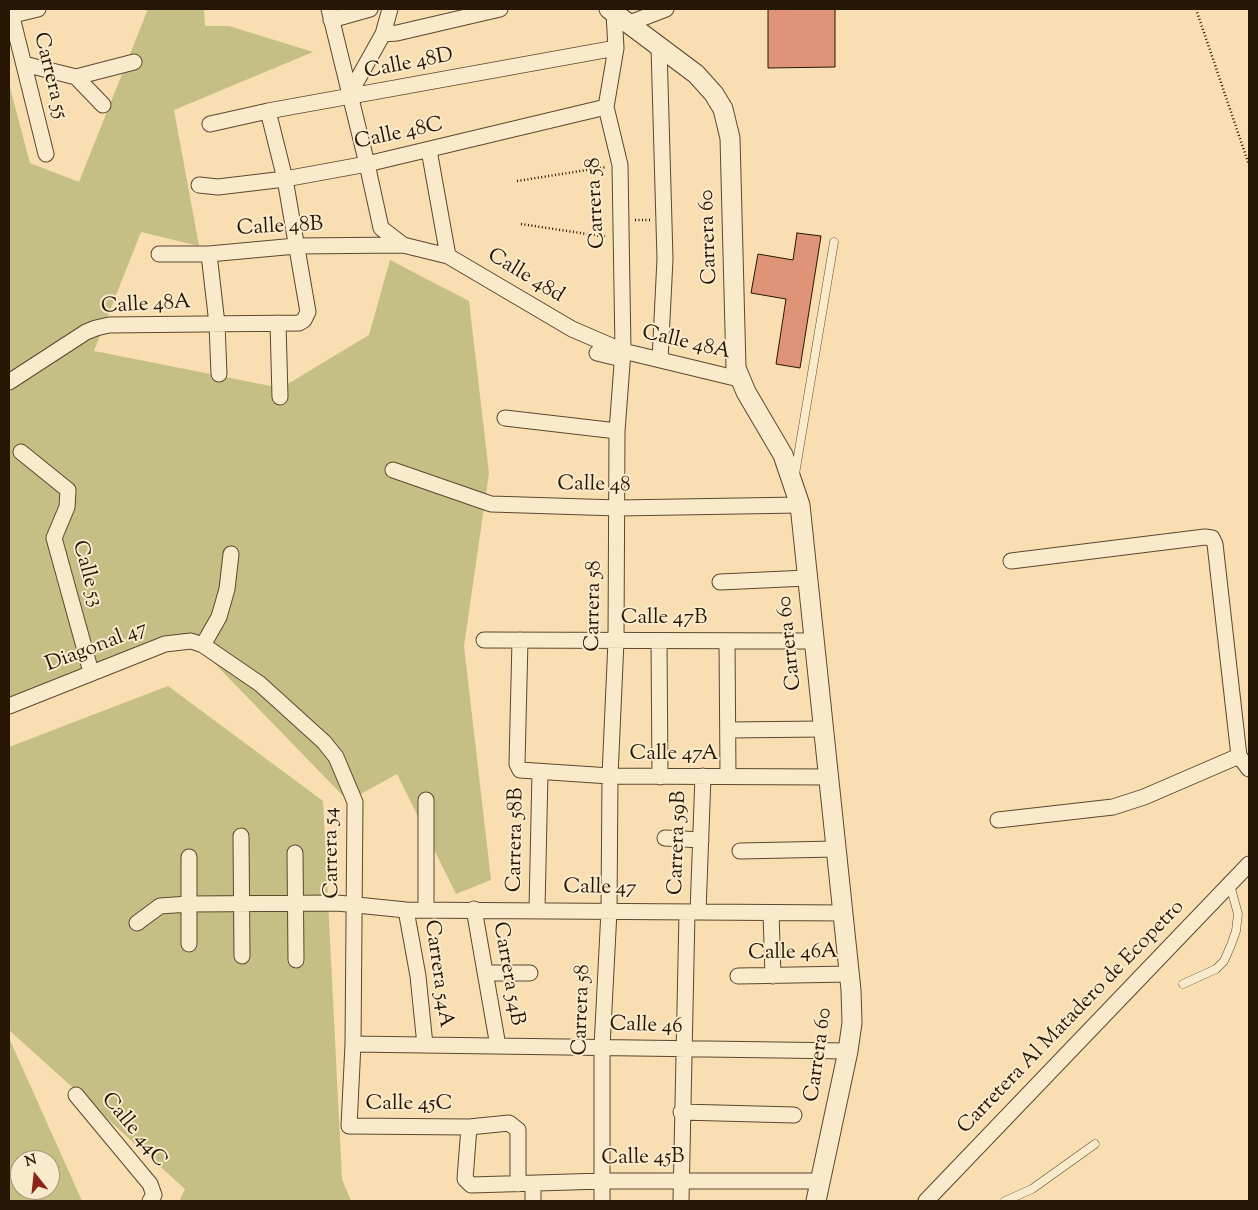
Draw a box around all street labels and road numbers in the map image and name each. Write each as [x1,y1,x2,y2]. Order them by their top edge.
street label: Carrera 55 [26,30,72,122]
street label: Calle 48D [363,44,455,86]
street label: Calle 48C [352,113,446,157]
street label: Carrera 58 [582,157,612,249]
street label: Carrera 60 [696,189,724,285]
street label: Calle 48B [236,213,324,243]
street label: Calle 48d [482,244,568,310]
street label: Calle 48A [100,291,192,321]
street label: Calle 48A [639,322,733,366]
street label: Calle 48 [557,473,631,499]
street label: Calle 53 [65,538,107,610]
street label: Carrera 58 [582,560,608,652]
street label: Carrera 60 [773,594,809,692]
street label: Calle 47B [621,606,707,632]
street label: Diagonal 47 [42,617,152,679]
street label: Calle 47A [630,742,718,768]
street label: Carrera 58B [503,788,531,892]
street label: Carrera 59B [665,790,693,896]
street label: Carrera 54 [320,807,346,899]
street label: Calle 47 [563,876,637,902]
street label: Carretera Al Matadero de Ecopetro [953,896,1191,1140]
street label: Carrera 54A [417,919,457,1029]
street label: Carrera 54B [486,920,528,1028]
street label: Calle 46A [748,941,838,967]
street label: Carrera 58 [569,964,597,1056]
street label: Carrera 60 [801,1006,839,1104]
street label: Calle 46 [609,1013,683,1041]
street label: Calle 44C [94,1088,172,1174]
street label: Calle 45C [366,1092,452,1118]
street label: Calle 45B [601,1146,685,1172]

